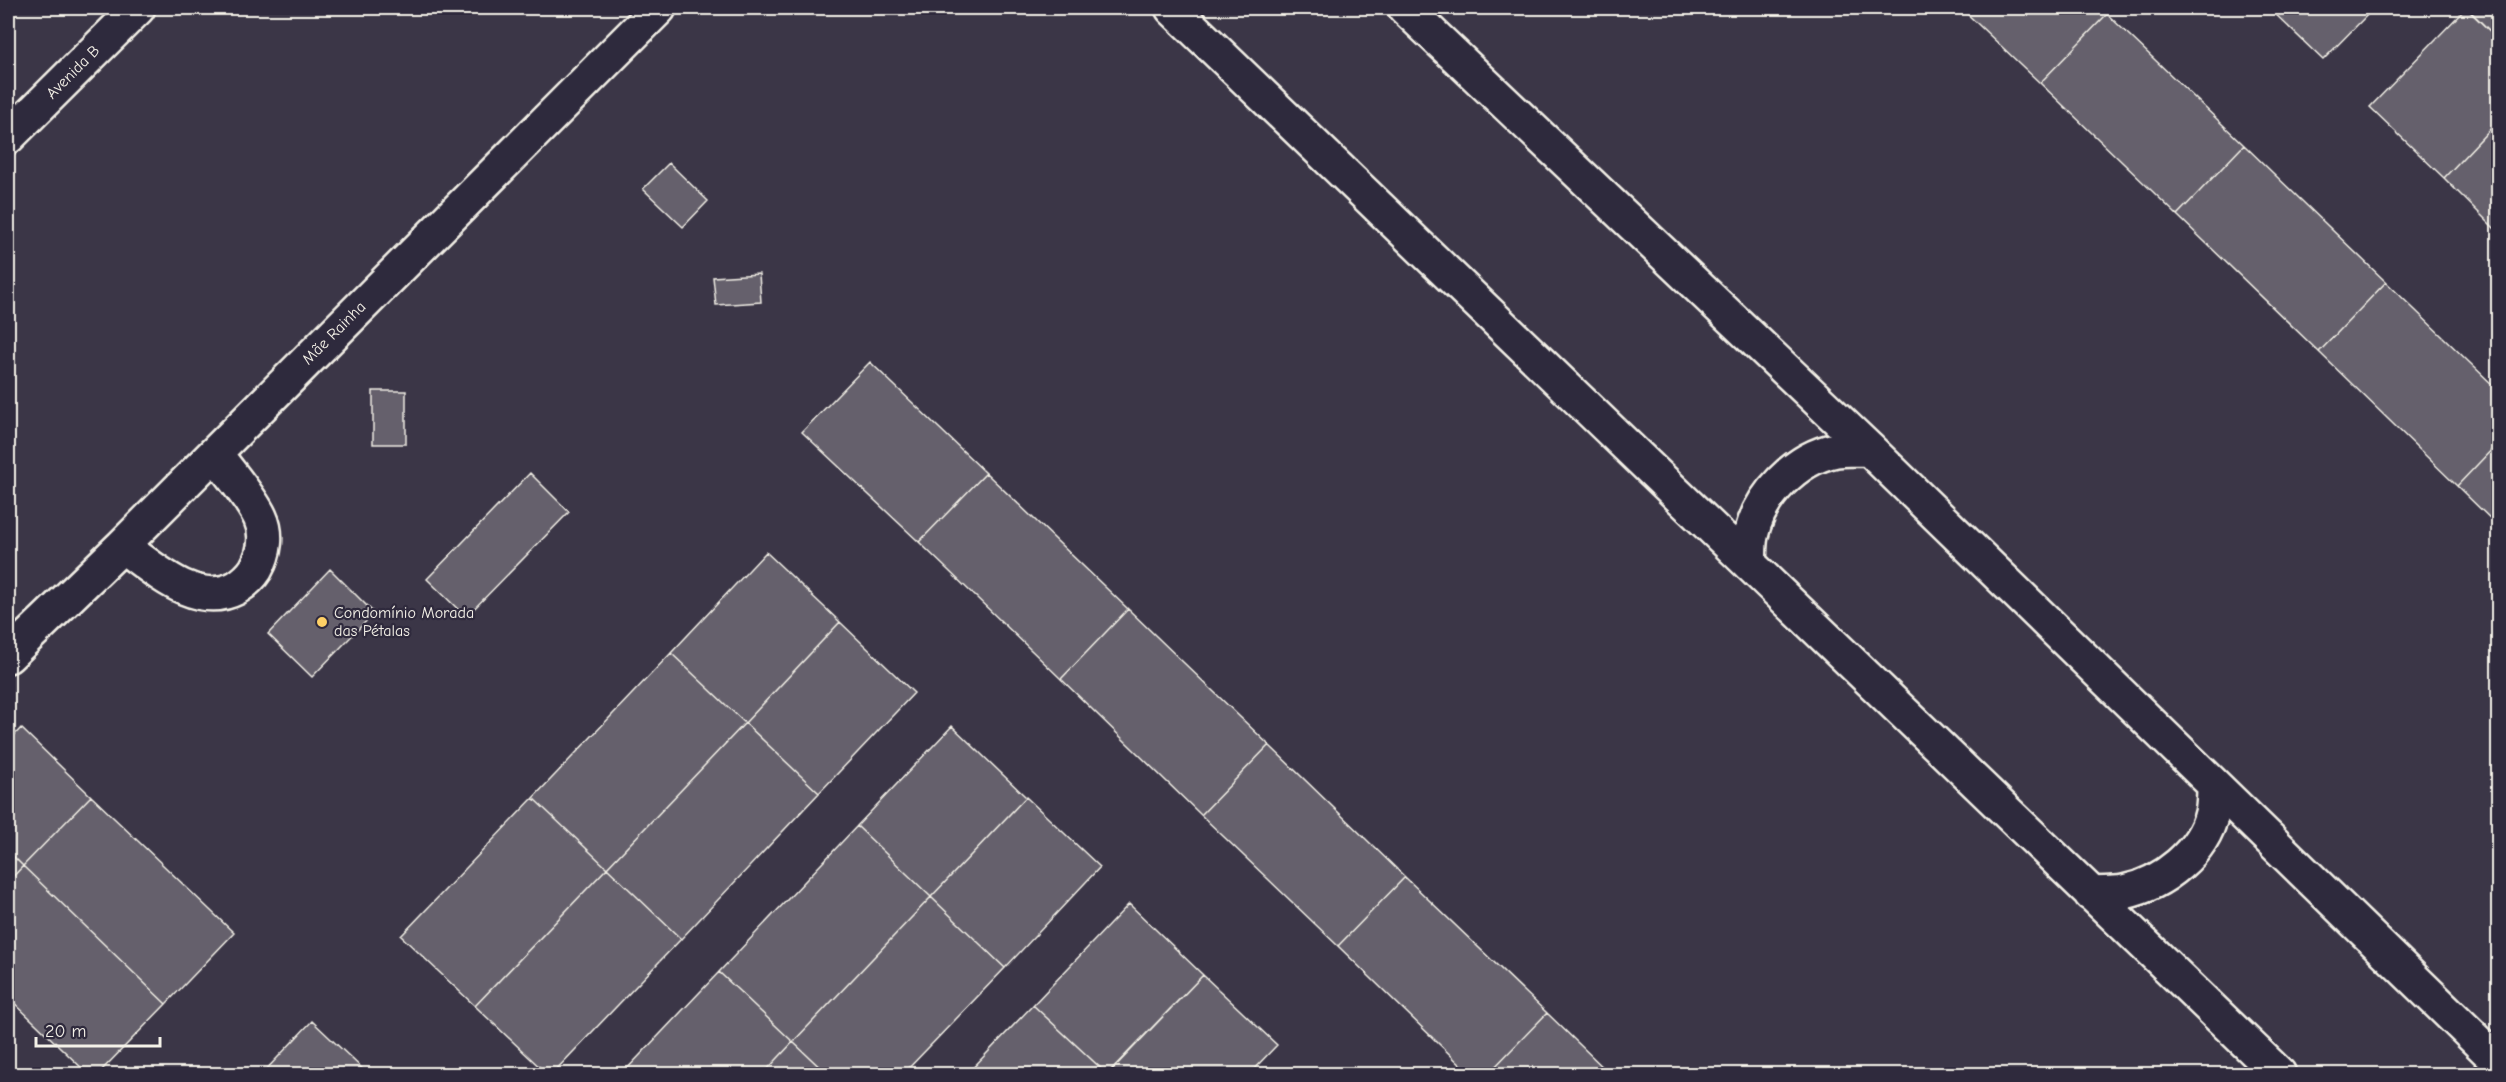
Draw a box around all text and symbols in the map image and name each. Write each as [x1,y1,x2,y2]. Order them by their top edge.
street label: Avenida B [43,41,104,102]
street label: Mãe Rainha [299,298,369,368]
place label: Condomínio Morada das Pétalas [334,604,474,640]
marker: Condomínio Morada das Pétalas [315,615,329,629]
scale bar [36,1010,160,1048]
text: 20 m [45,1021,86,1042]

